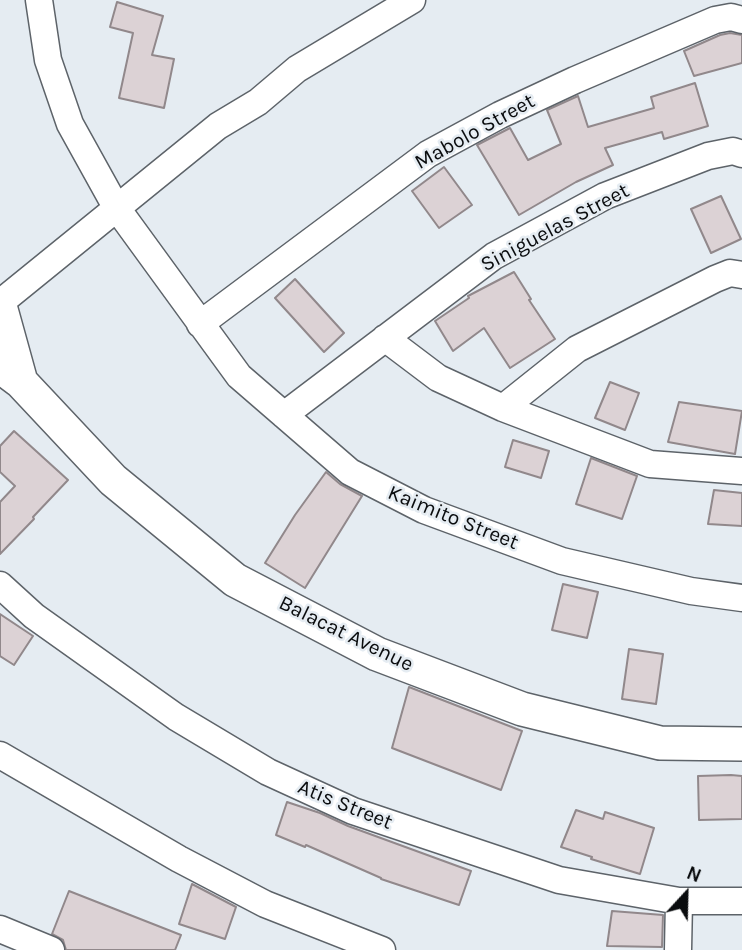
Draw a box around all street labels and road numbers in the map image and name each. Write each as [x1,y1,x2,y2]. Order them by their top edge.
street label: Mabolo Street [411,89,539,175]
street label: Siniguelas Street [477,178,633,278]
street label: Kaimito Street [384,480,522,556]
street label: Balacat Avenue [275,591,417,677]
street label: Atis Street [294,775,396,835]

